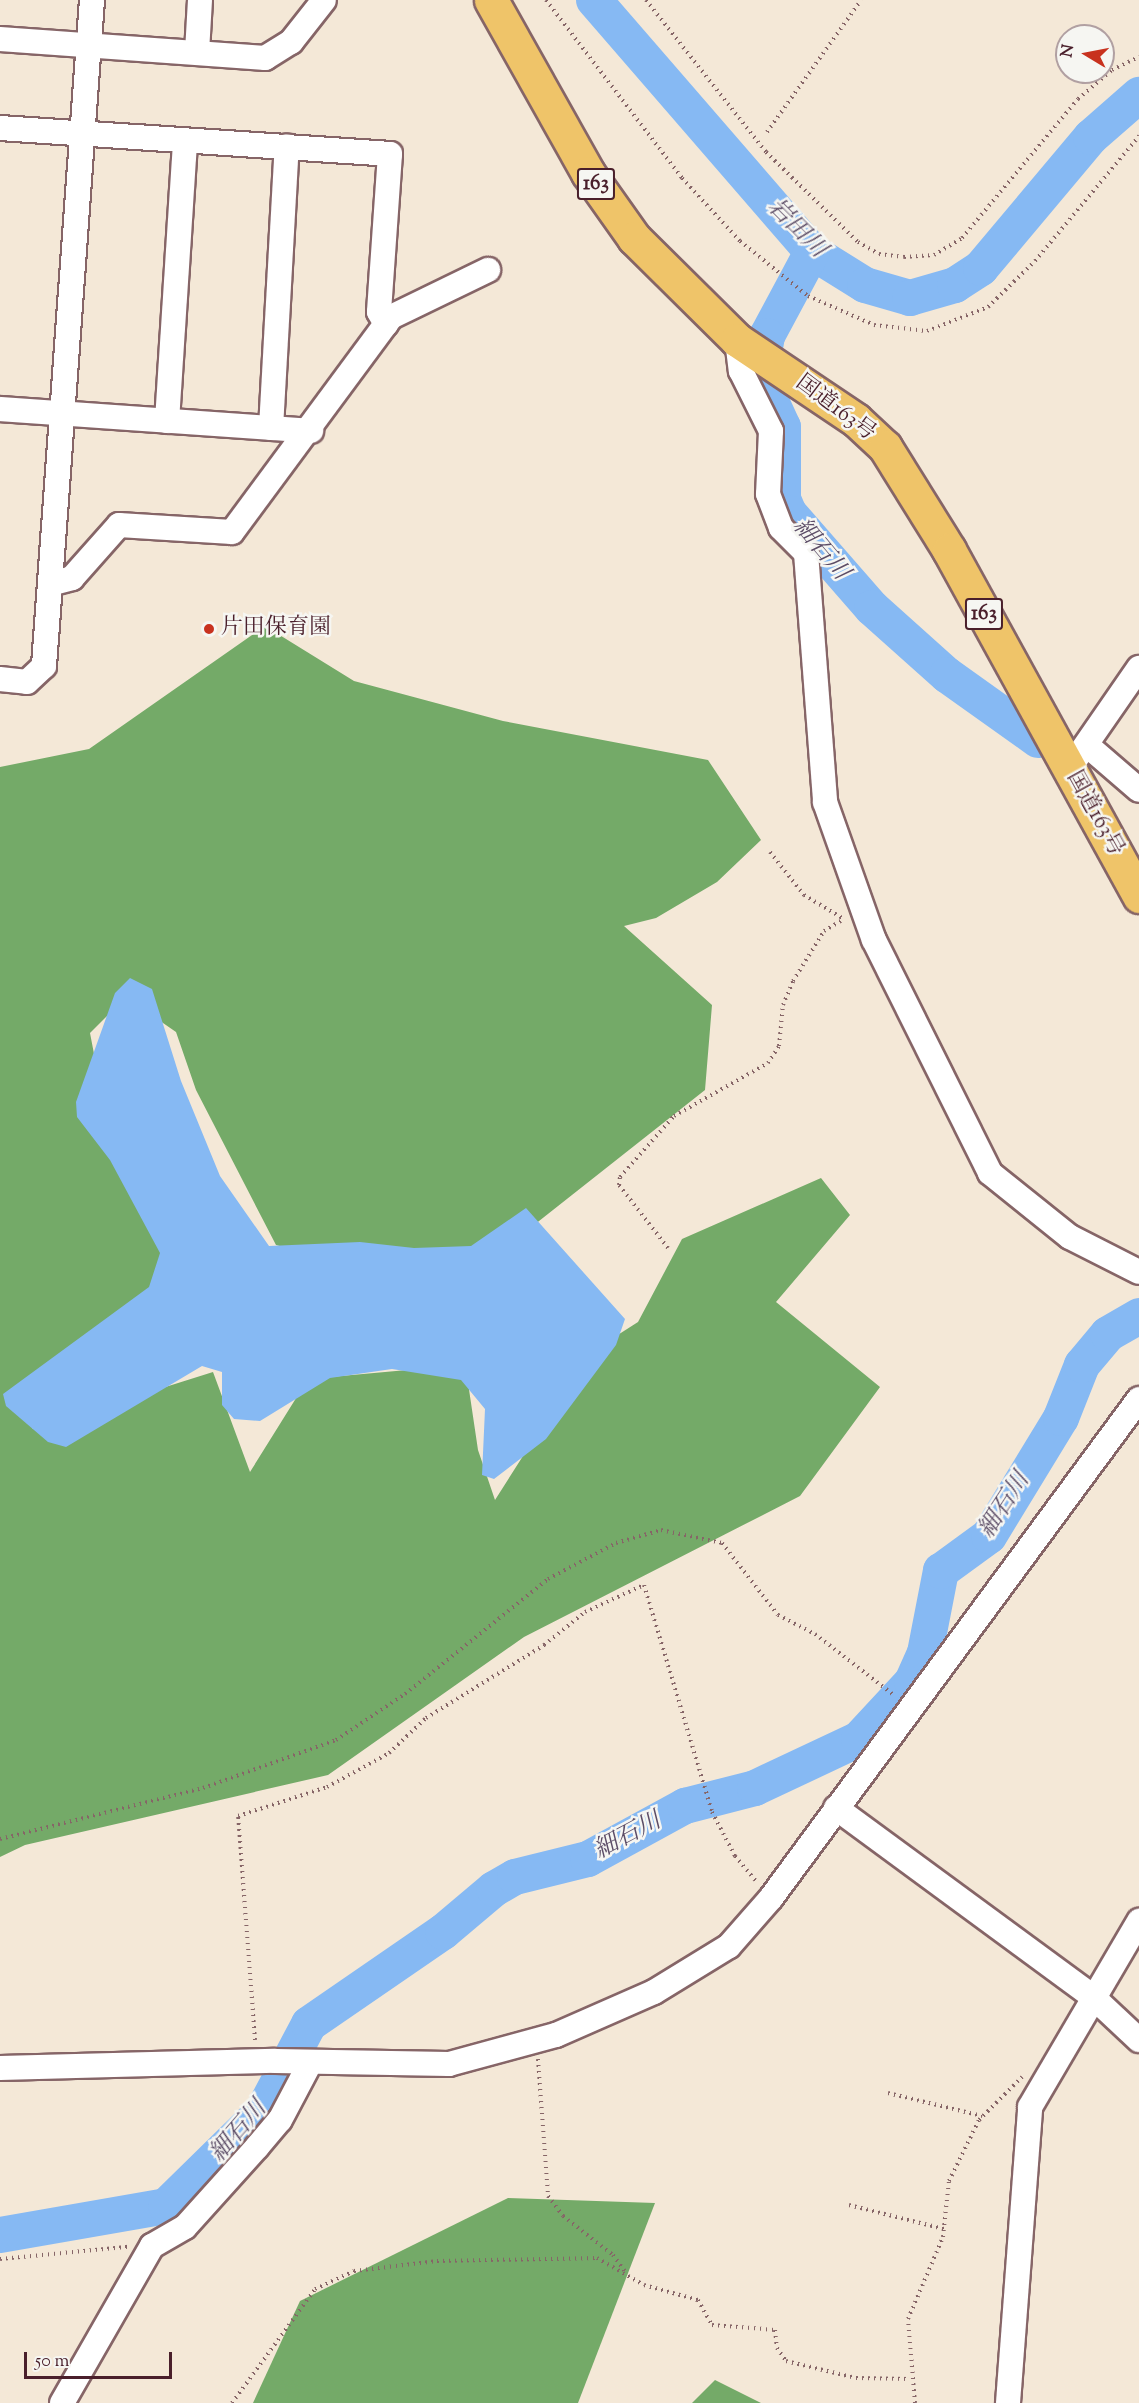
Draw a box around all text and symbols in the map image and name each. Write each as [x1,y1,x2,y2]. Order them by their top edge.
north arrow [1055,24,1115,84]
text: N [1056,43,1081,59]
road number: 163 [576,166,616,202]
water label: 岩田川 [760,193,832,265]
street label: 国道163号 [790,370,880,448]
water label: 細石川 [786,513,854,587]
road number: 163 [964,596,1004,632]
place label: 片田保育園 [221,616,331,642]
marker: 片田保育園 [202,622,216,636]
street label: 国道163号 [1060,767,1128,861]
water label: 細石川 [973,1468,1037,1544]
water label: 細石川 [589,1807,667,1867]
water label: 細石川 [205,2095,273,2169]
scale bar [27,2340,176,2378]
text: 50 m [35,2349,69,2375]

